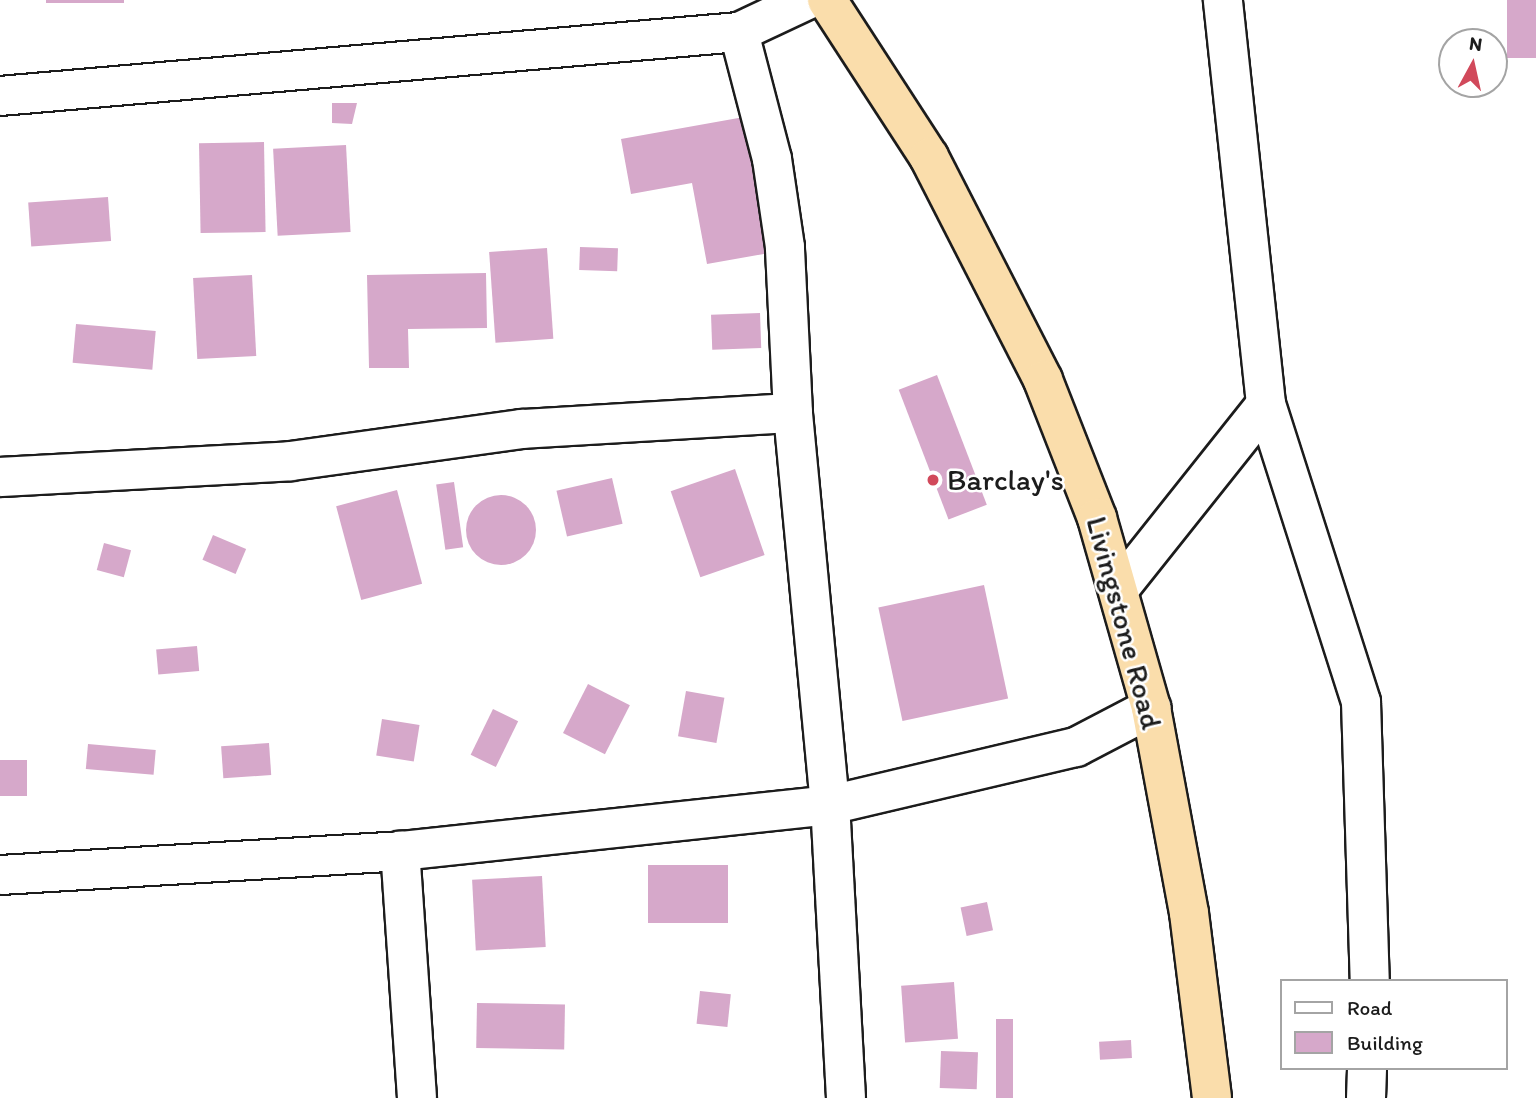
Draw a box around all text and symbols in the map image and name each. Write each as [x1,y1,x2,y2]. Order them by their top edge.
north arrow [1438,28,1508,98]
text: N [1468,31,1484,56]
place label: Barclay's [947,462,1064,498]
marker: Barclay's [925,472,941,488]
street label: Livingstone Road [1078,513,1170,733]
legend [1280,979,1508,1070]
text: Road [1347,995,1392,1020]
text: Building [1347,1030,1423,1055]

